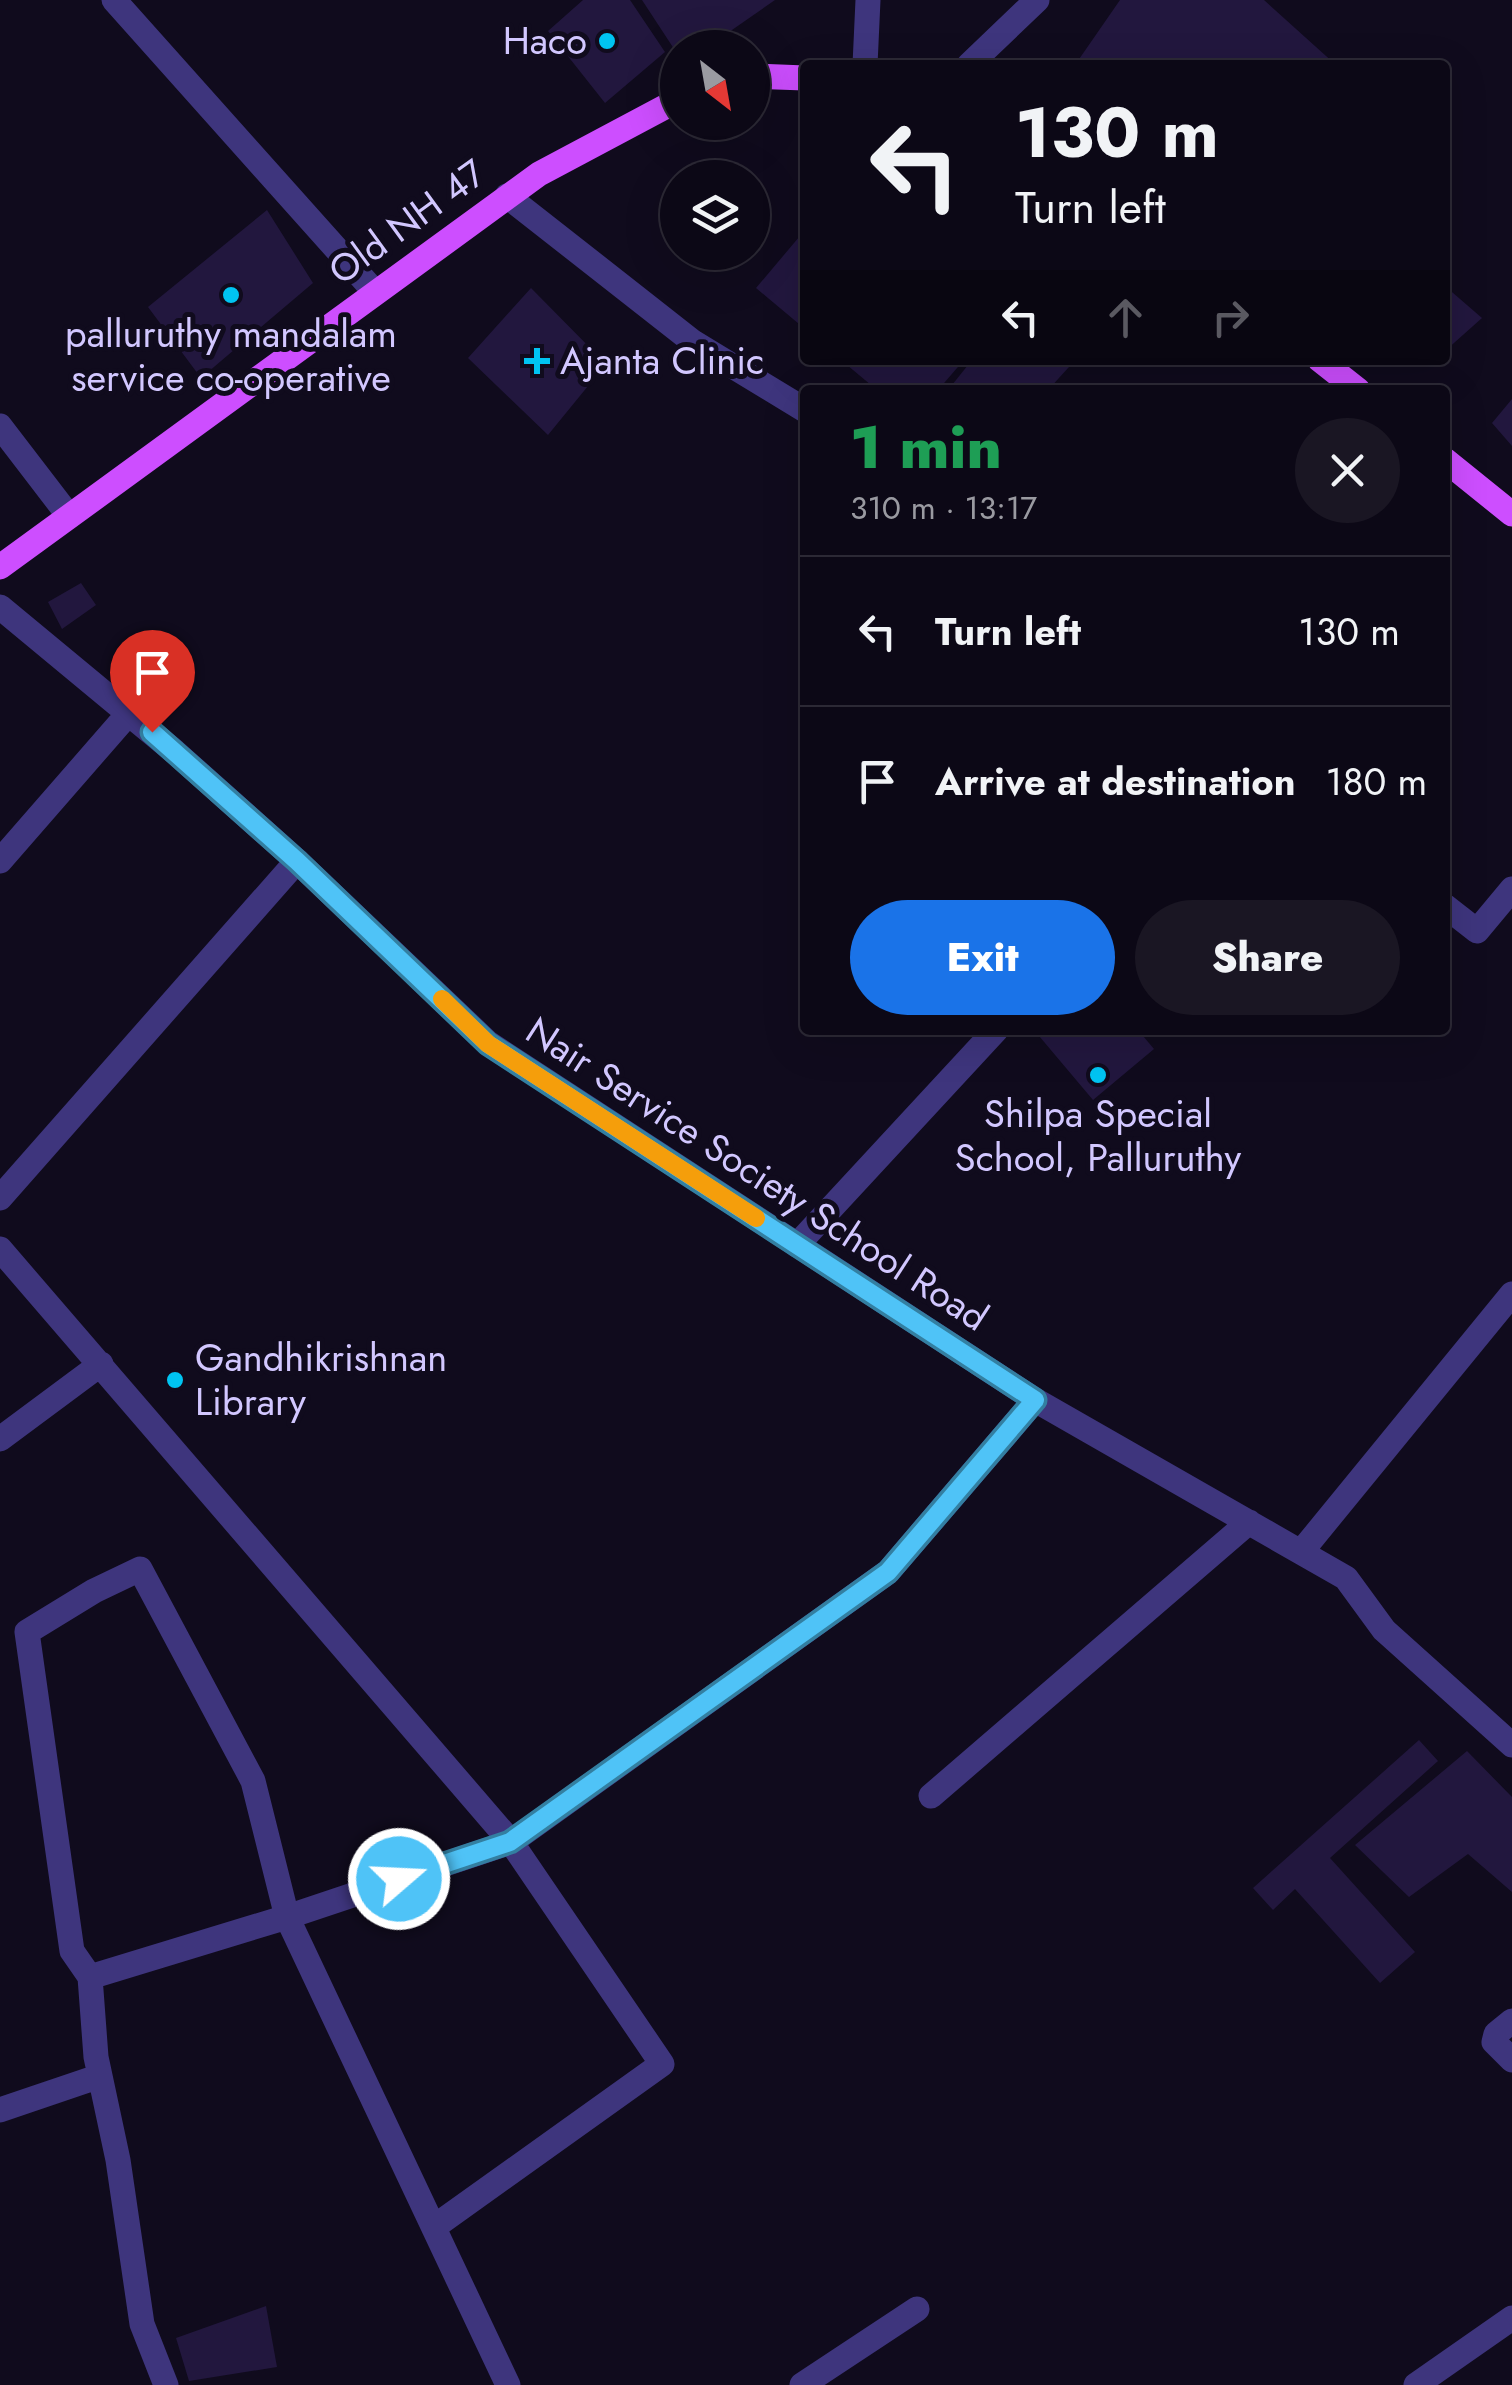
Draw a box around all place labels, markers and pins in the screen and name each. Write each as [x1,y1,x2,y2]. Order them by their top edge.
place label: Haco [503,13,587,68]
marker: Haco [596,30,618,52]
marker: palluruthy mandalam service co-operative [220,284,242,306]
place label: palluruthy mandalam service co-operative [65,306,397,405]
place label: Ajanta Clinic [560,333,764,388]
marker: Ajanta Clinic [524,348,550,374]
pin [110,630,195,733]
marker: Shilpa Special School, Palluruthy [1087,1064,1109,1086]
place label: Shilpa Special School, Palluruthy [955,1086,1241,1185]
place label: Gandhikrishnan Library [195,1330,447,1429]
marker: Gandhikrishnan Library [164,1369,186,1391]

